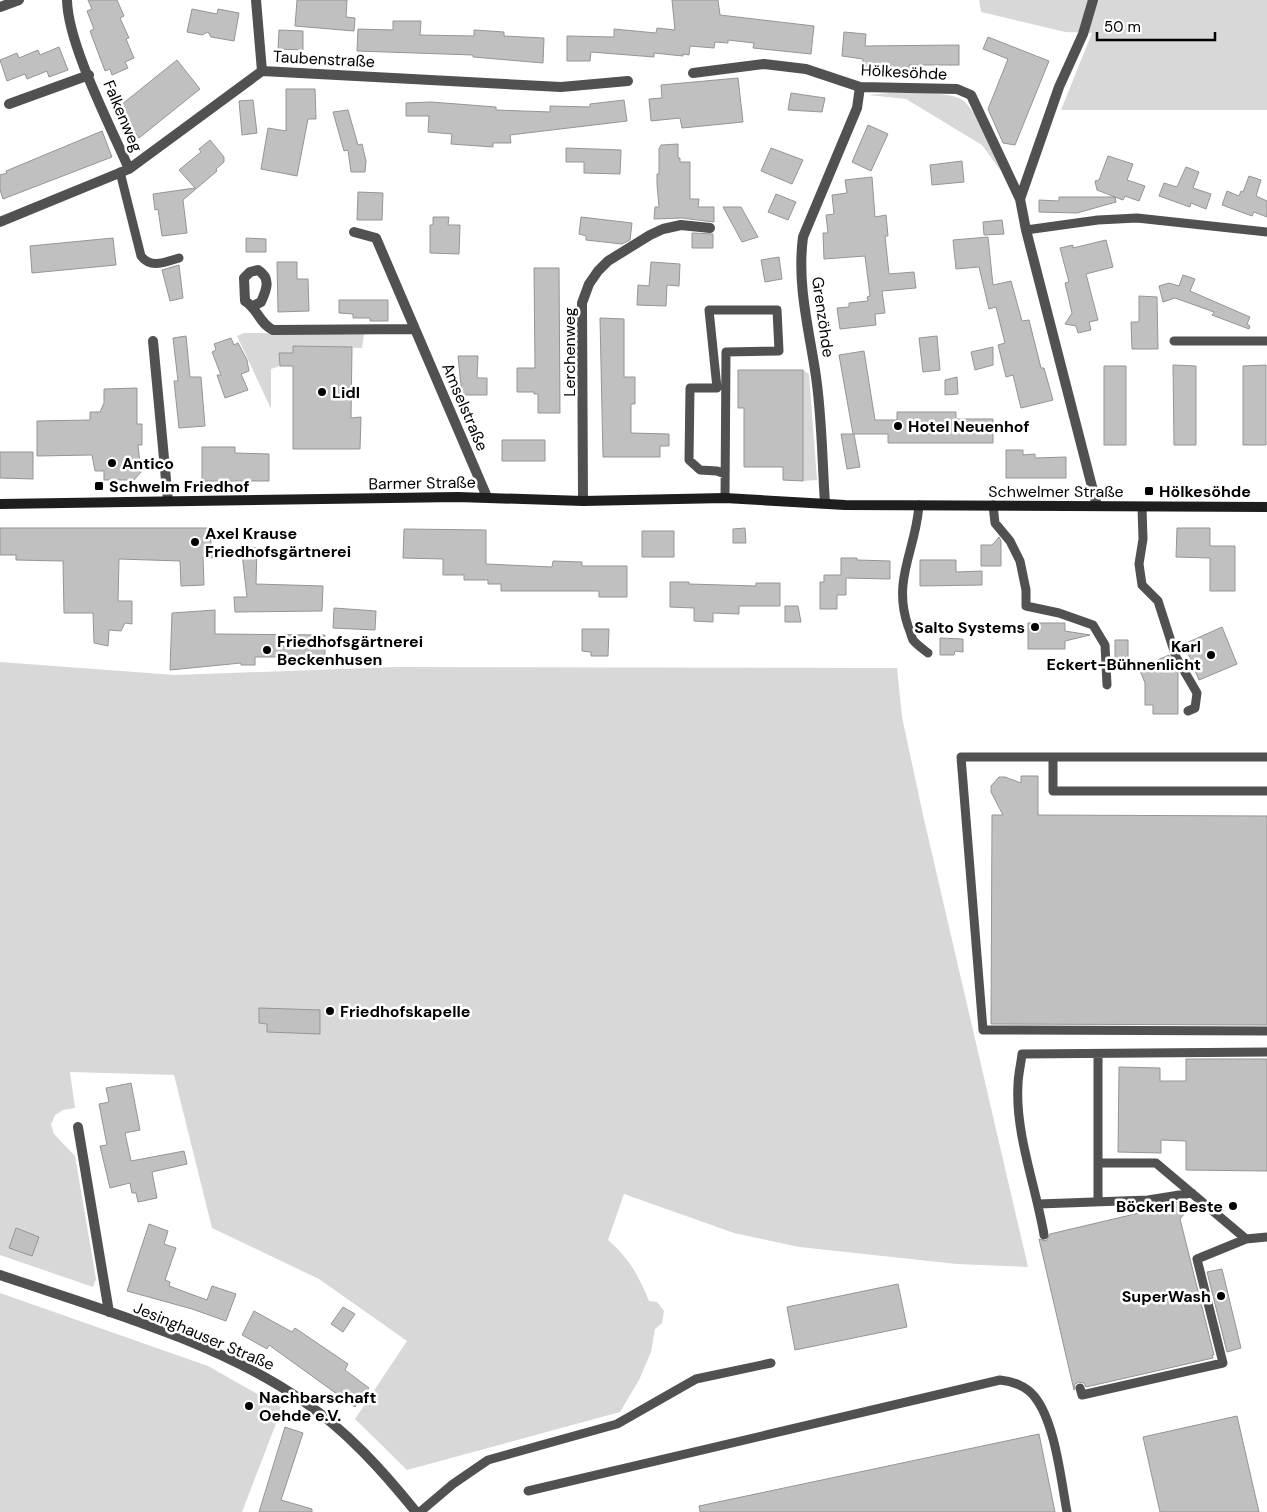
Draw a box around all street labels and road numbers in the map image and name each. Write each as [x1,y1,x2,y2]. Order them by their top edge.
street label: Taubenstraße [273,46,375,72]
street label: Hölkesöhde [860,59,948,85]
street label: Falkenweg [99,77,148,155]
street label: Grenzöhde [807,275,839,359]
street label: Lerchenweg [559,307,580,397]
street label: Amselstraße [437,360,493,454]
street label: Barmer Straße [368,472,476,494]
street label: Schwelmer Straße [988,481,1124,502]
street label: Jesinghauser Straße [130,1297,278,1375]

